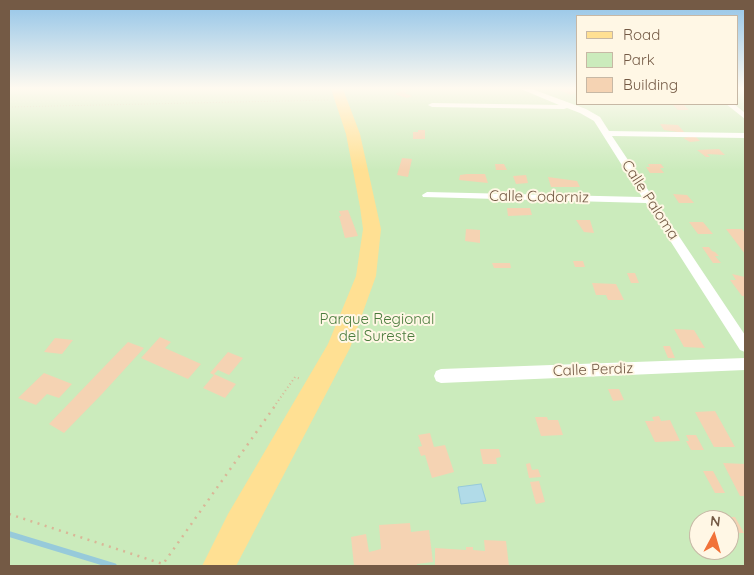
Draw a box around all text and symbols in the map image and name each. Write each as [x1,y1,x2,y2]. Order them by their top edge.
legend [576,15,739,105]
text: Road [623,25,660,44]
text: Park [623,50,655,69]
text: Building [623,75,678,94]
street label: Calle Paloma [618,157,682,243]
street label: Calle Codorniz [489,187,589,207]
park label: Parque Regional del Sureste [320,310,434,345]
street label: Calle Perdiz [553,360,633,380]
north arrow [689,510,739,560]
text: N [709,512,722,531]

